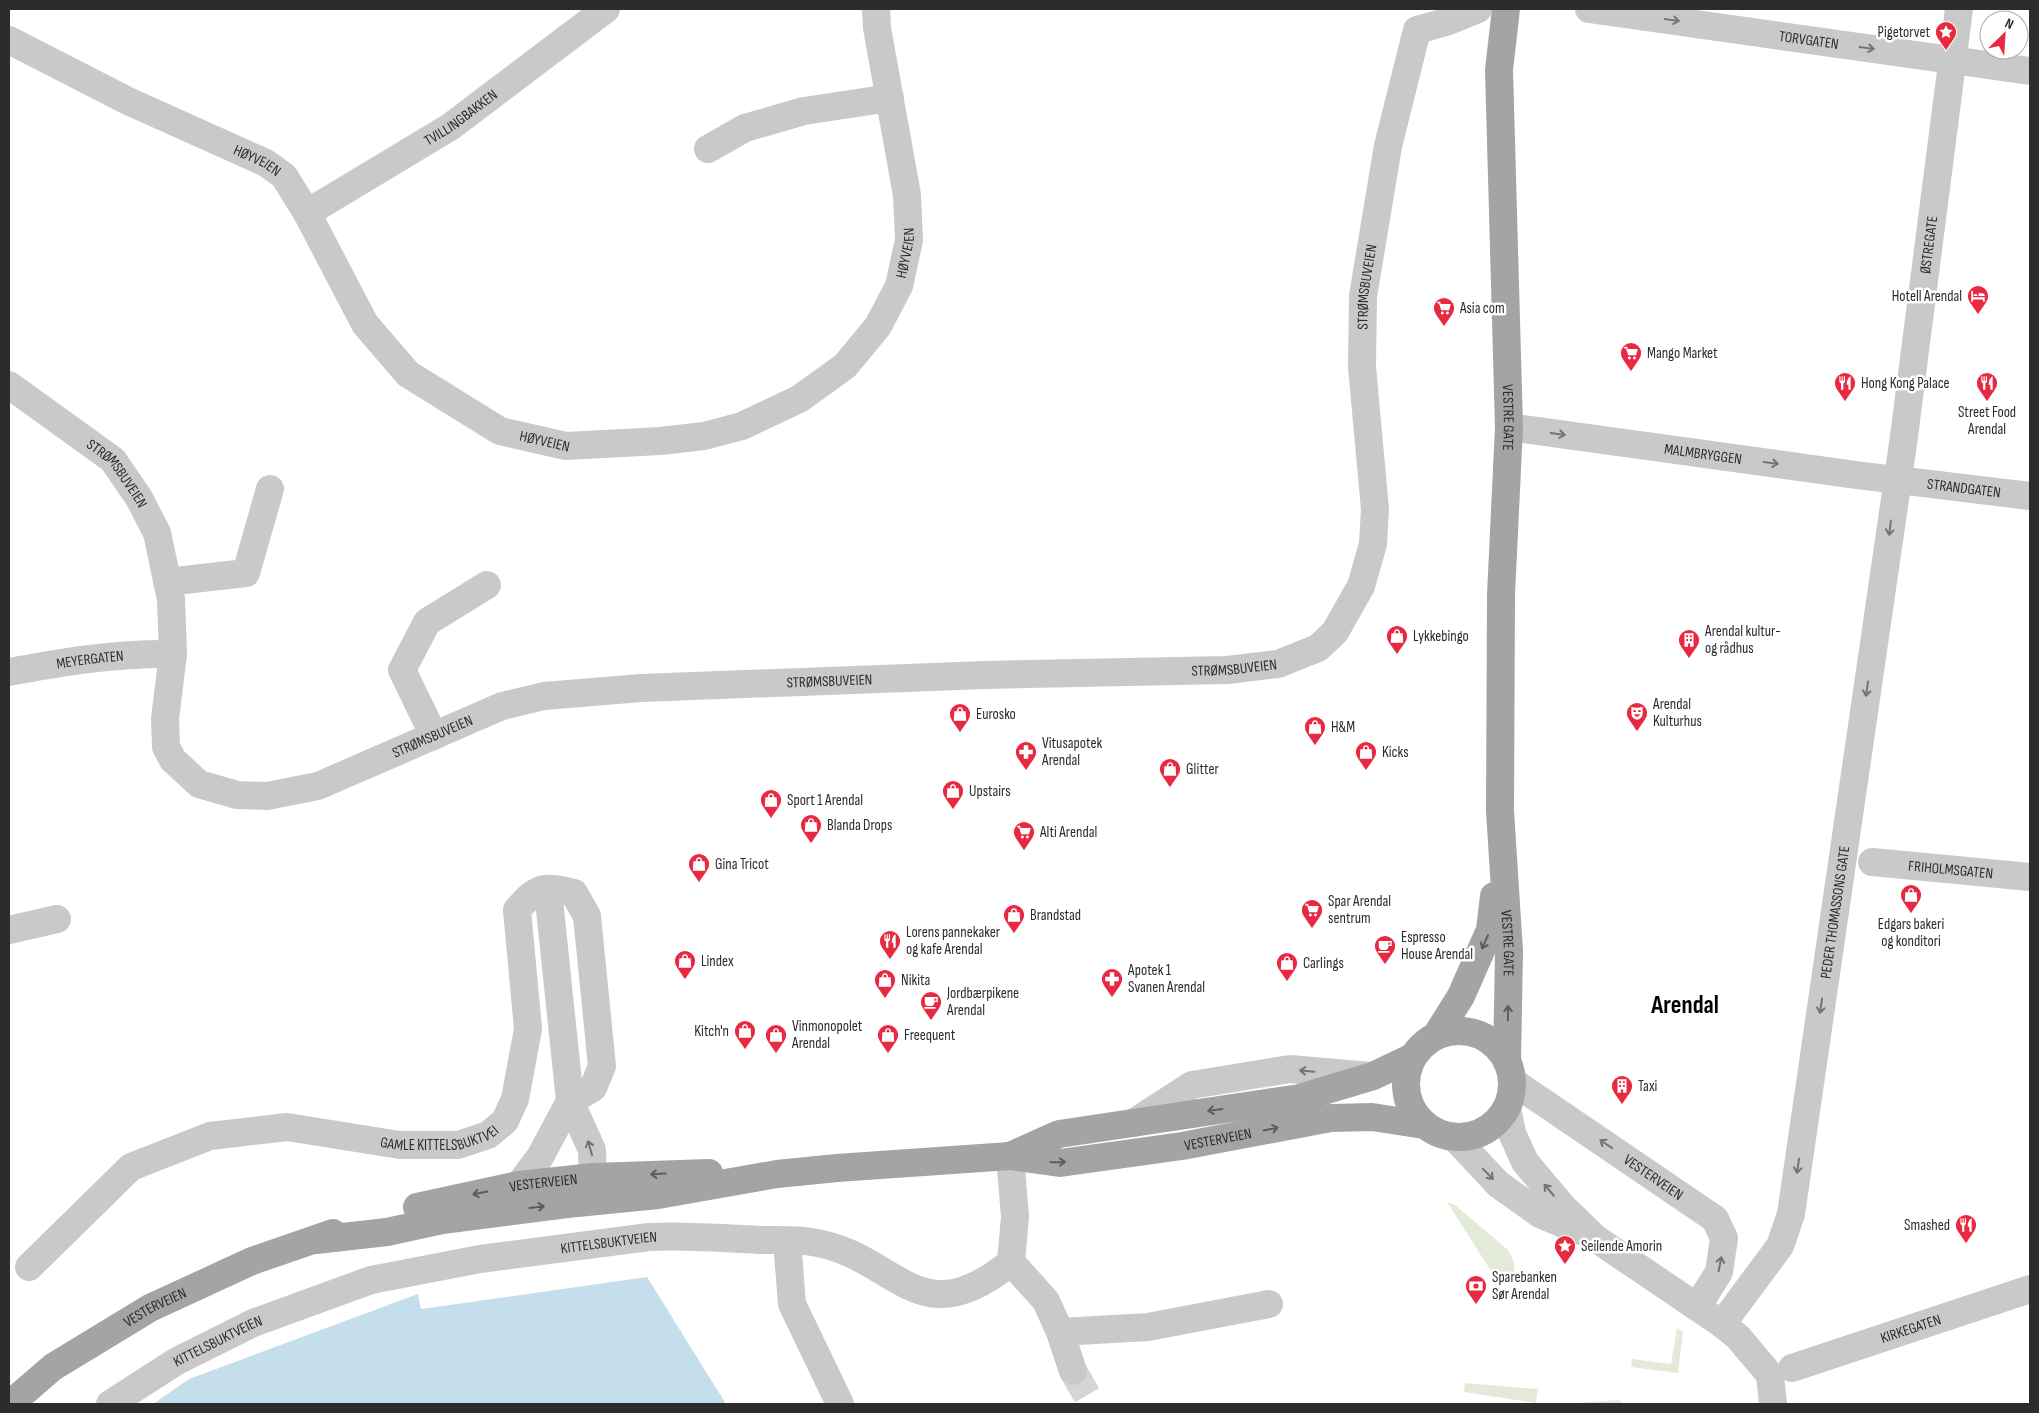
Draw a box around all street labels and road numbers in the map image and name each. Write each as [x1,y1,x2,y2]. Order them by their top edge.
street label: TORVGATEN [1778,26,1840,53]
street label: TVILLINGBAKKEN [420,85,501,150]
street label: HØYVEIEN [231,140,285,180]
street label: ØSTREGATE [1916,215,1942,275]
street label: HØYVEIEN [891,228,919,280]
street label: STRØMSBUVEIEN [1353,243,1381,330]
street label: VESTRE GATE [1498,384,1519,451]
street label: HØYVEIEN [518,426,572,456]
street label: STRØMSBUVEIEN [83,435,152,511]
street label: MALMBRYGGEN [1663,439,1743,469]
street label: STRANDGATEN [1926,474,2002,502]
street label: MEYERGATEN [55,646,124,673]
street label: STRØMSBUVEIEN [1191,655,1278,680]
street label: STRØMSBUVEIEN [786,670,873,692]
street label: STRØMSBUVEIEN [389,710,476,762]
street label: PEDER THOMASSONS GATE [1816,845,1854,980]
street label: FRIHOLMSGATEN [1907,856,1994,883]
street label: VESTRE GATE [1497,909,1519,976]
street label: GAMLE KITTELSBUKTVEI [379,1121,502,1155]
street label: VESTERVEIEN [1183,1124,1253,1155]
street label: VESTERVEIEN [1620,1150,1687,1204]
street label: VESTERVEIEN [508,1169,578,1196]
street label: KITTELSBUKTVEIEN [559,1227,657,1258]
street label: VESTERVEIEN [120,1283,189,1331]
street label: KIRKEGATEN [1878,1310,1943,1348]
street label: KITTELSBUKTVEIEN [170,1311,265,1371]

